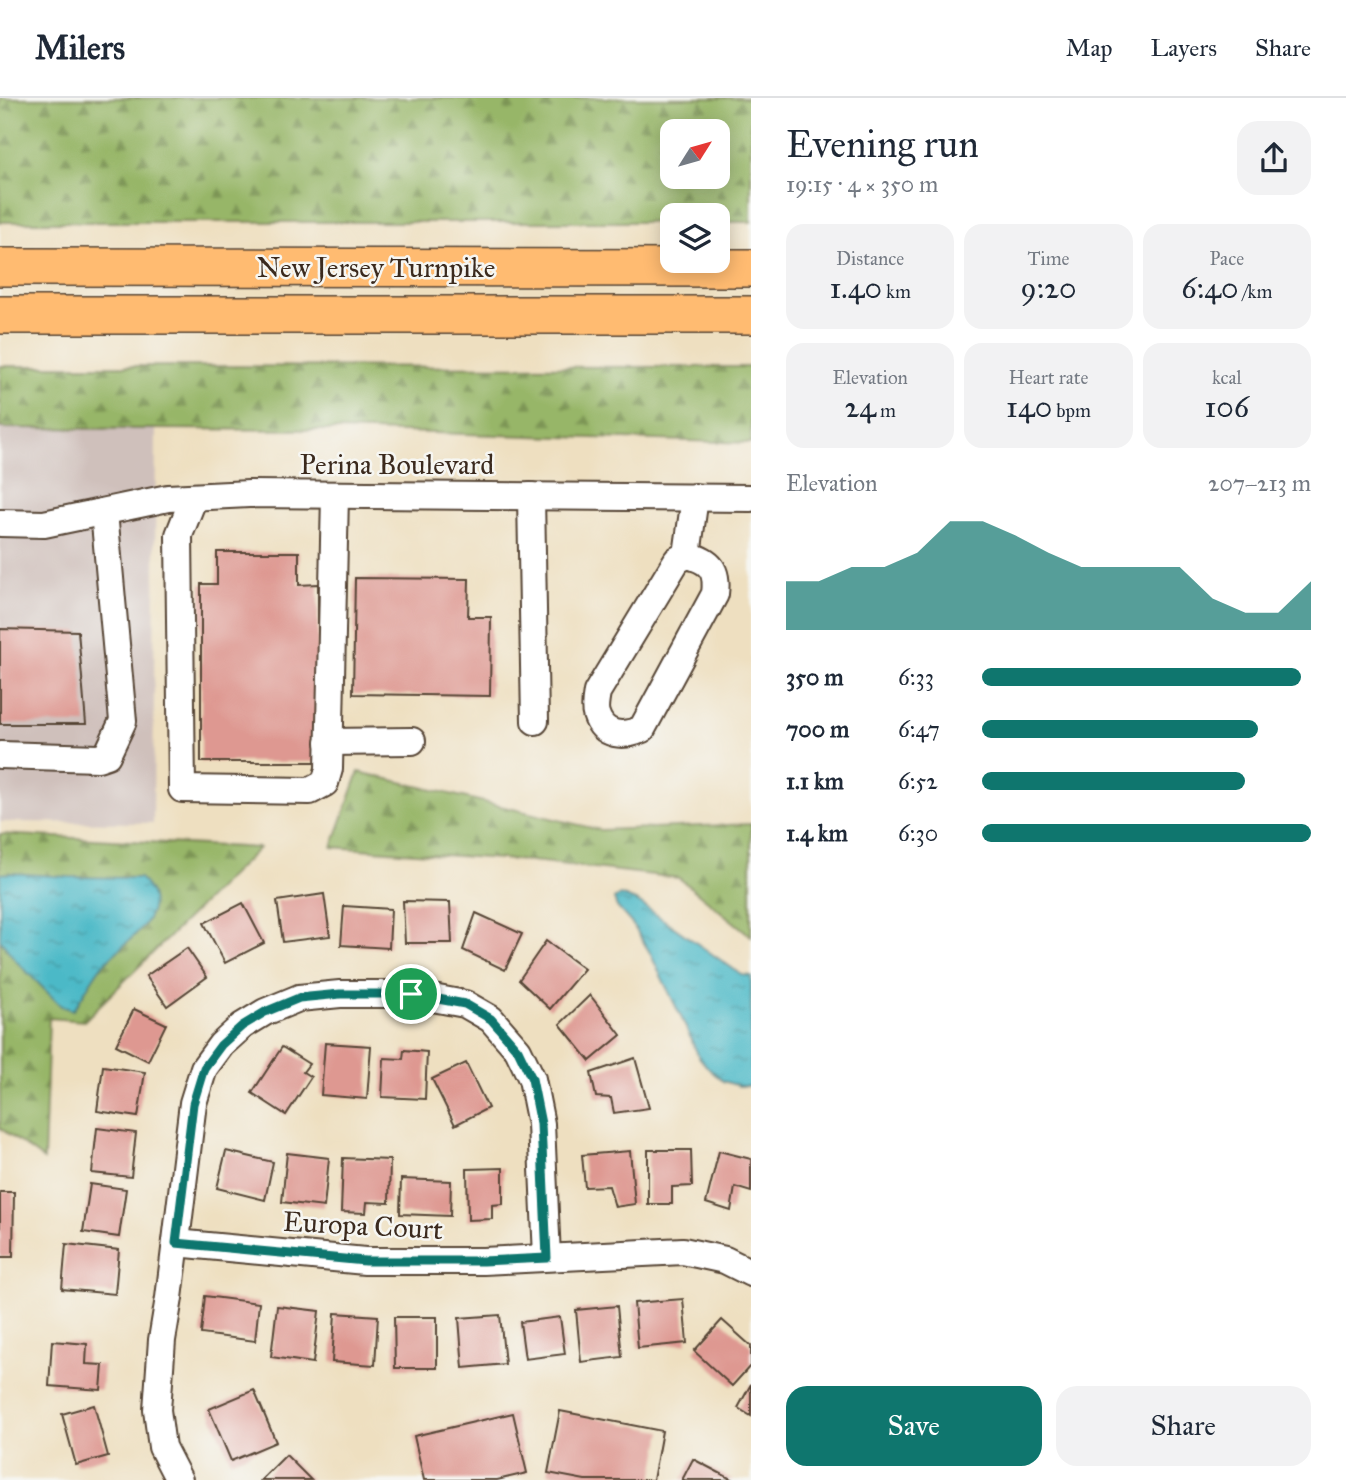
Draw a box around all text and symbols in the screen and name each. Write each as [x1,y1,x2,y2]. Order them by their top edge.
text: Milers [35,28,125,68]
text: Map [1066,33,1113,63]
text: Layers [1151,33,1217,63]
text: Share [1255,33,1311,63]
north arrow [660,119,730,189]
map controls [660,119,730,273]
text: Evening run [786,121,979,167]
button: share [1237,121,1311,195]
text: 19:15 · 4 × 350 m [786,170,938,198]
button: layers [660,203,730,273]
text: Distance [836,247,904,270]
text: Time [1027,247,1070,270]
text: Pace [1210,247,1244,270]
street label: New Jersey Turnpike [257,250,495,285]
text: 1.40 [829,270,882,306]
text: 9:20 [1021,270,1076,306]
text: 6:40 [1181,270,1238,306]
text: km [882,280,911,303]
text: /km [1238,280,1272,303]
text: Elevation [832,366,908,389]
text: Heart rate [1009,366,1088,389]
text: kcal [1212,366,1242,389]
text: 24 [844,389,876,425]
text: 140 [1006,389,1052,425]
text: 106 [1205,389,1249,425]
text: m [876,399,896,422]
text: bpm [1052,399,1091,422]
street label: Perina Boulevard [300,447,494,482]
text: Elevation [786,469,877,497]
text: 207–213 m [1208,469,1311,497]
text: 350 m [786,663,844,691]
text: 6:33 [898,663,934,691]
text: 700 m [786,715,849,743]
text: 6:47 [898,715,940,743]
text: 1.1 km [786,767,844,795]
text: 6:52 [898,767,938,795]
text: 1.4 km [786,819,848,847]
text: 6:30 [898,819,938,847]
pin [381,964,441,1024]
icon: arrive [392,975,430,1013]
street label: Europa Court [282,1204,444,1247]
button: Save [786,1386,1042,1466]
button: Share [1056,1386,1311,1466]

